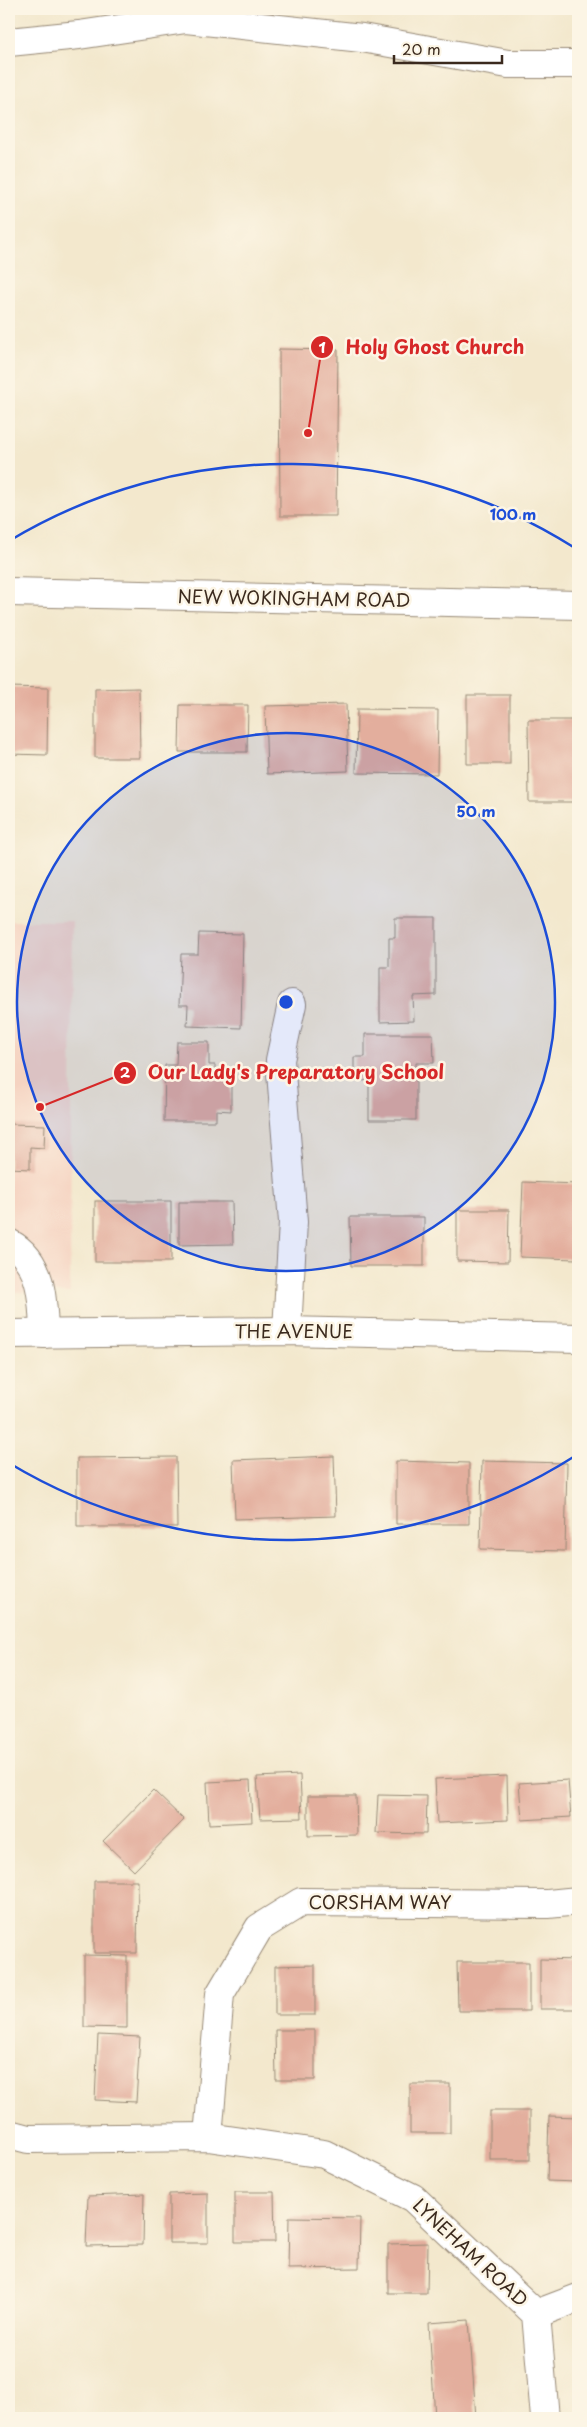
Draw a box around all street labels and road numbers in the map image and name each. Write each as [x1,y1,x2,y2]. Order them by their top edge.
street label: NEW WOKINGHAM ROAD [177,582,411,613]
street label: THE AVENUE [235,1317,353,1344]
street label: CORSHAM WAY [308,1888,452,1915]
street label: LYNEHAM ROAD [407,2191,535,2313]

